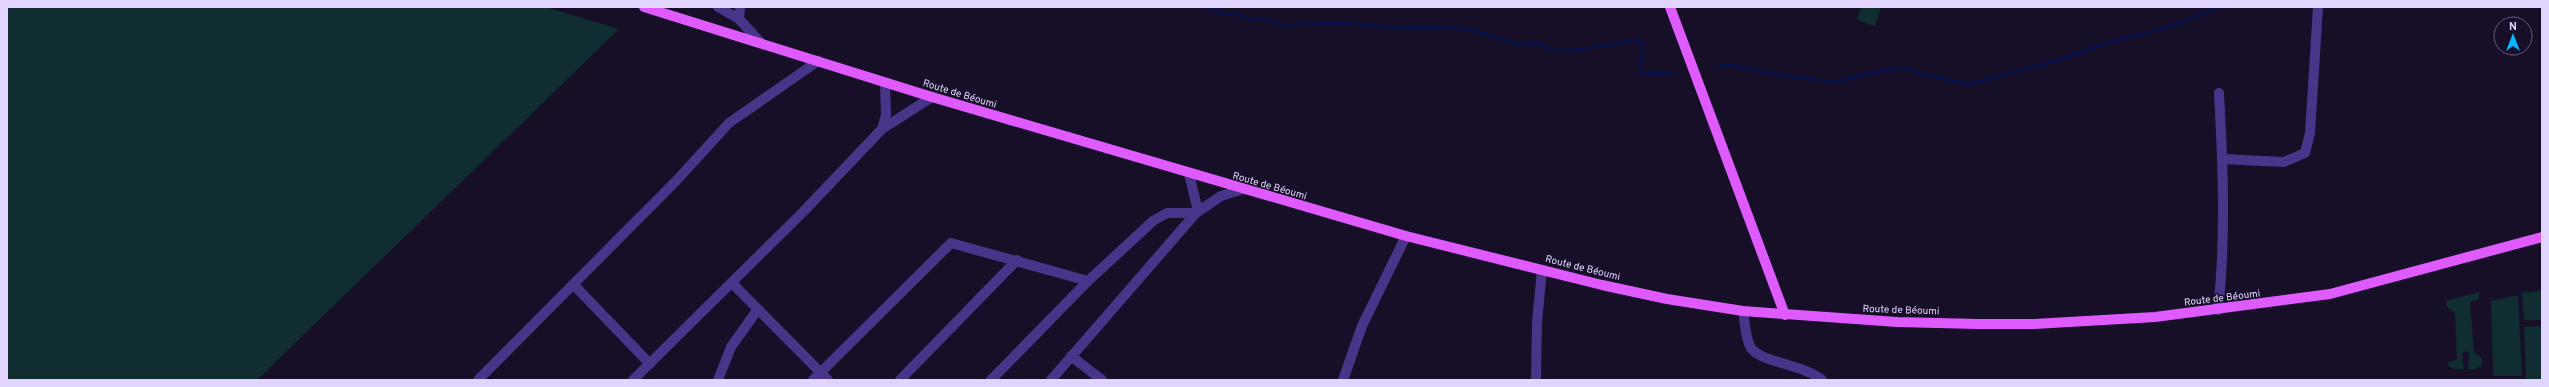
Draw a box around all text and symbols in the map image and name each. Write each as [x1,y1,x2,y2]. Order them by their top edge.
north arrow [2493,16,2533,56]
text: N [2509,20,2517,34]
street label: Route de Béoumi [921,77,998,112]
street label: Route de Béoumi [1231,170,1308,203]
street label: Route de Béoumi [1544,253,1621,284]
street label: Route de Béoumi [2183,287,2261,310]
street label: Route de Béoumi [1862,303,1940,318]

